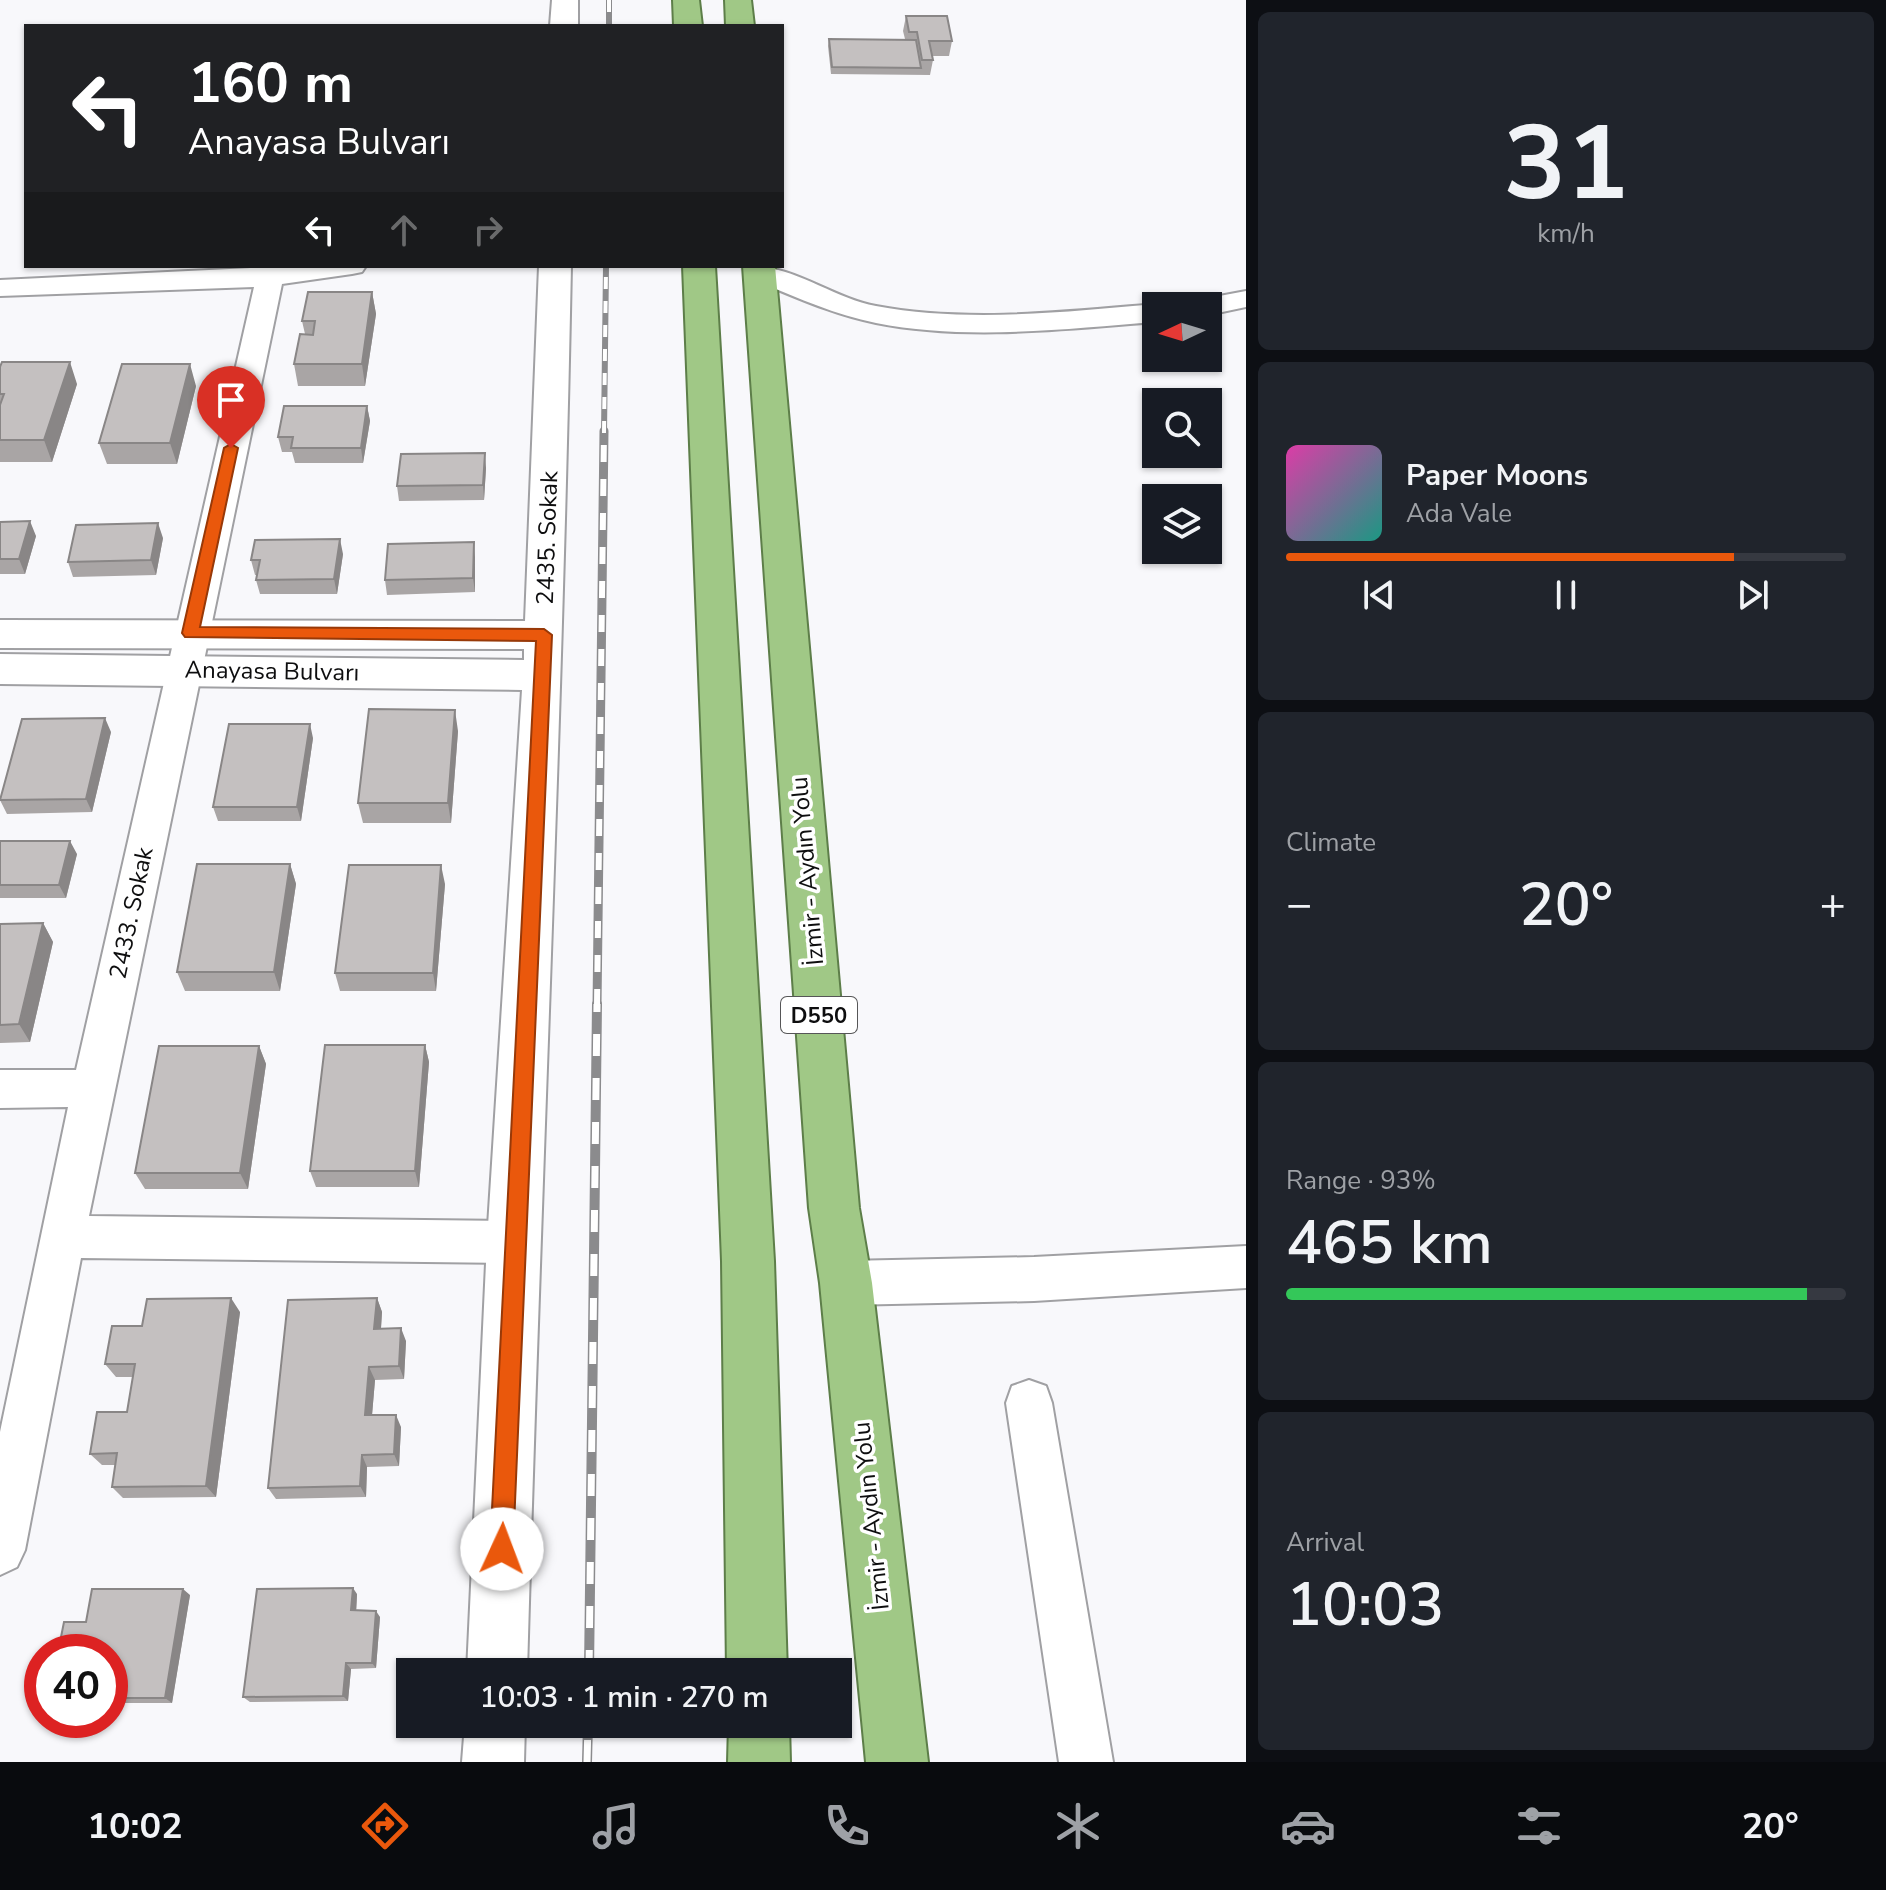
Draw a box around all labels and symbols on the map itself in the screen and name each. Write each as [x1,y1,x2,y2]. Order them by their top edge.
north arrow [1142,292,1222,372]
pin [197,366,265,448]
street label: 2435. Sokak [529,470,565,605]
street label: Anayasa Bulvarı [184,653,360,689]
street label: İzmir - Aydın Yolu [783,775,831,967]
street label: 2433. Sokak [101,843,161,982]
road number: D550 [781,997,857,1033]
street label: İzmir - Aydın Yolu [845,1420,897,1612]
position arrow [460,1507,544,1591]
speed limit sign: 40 [24,1634,128,1738]

